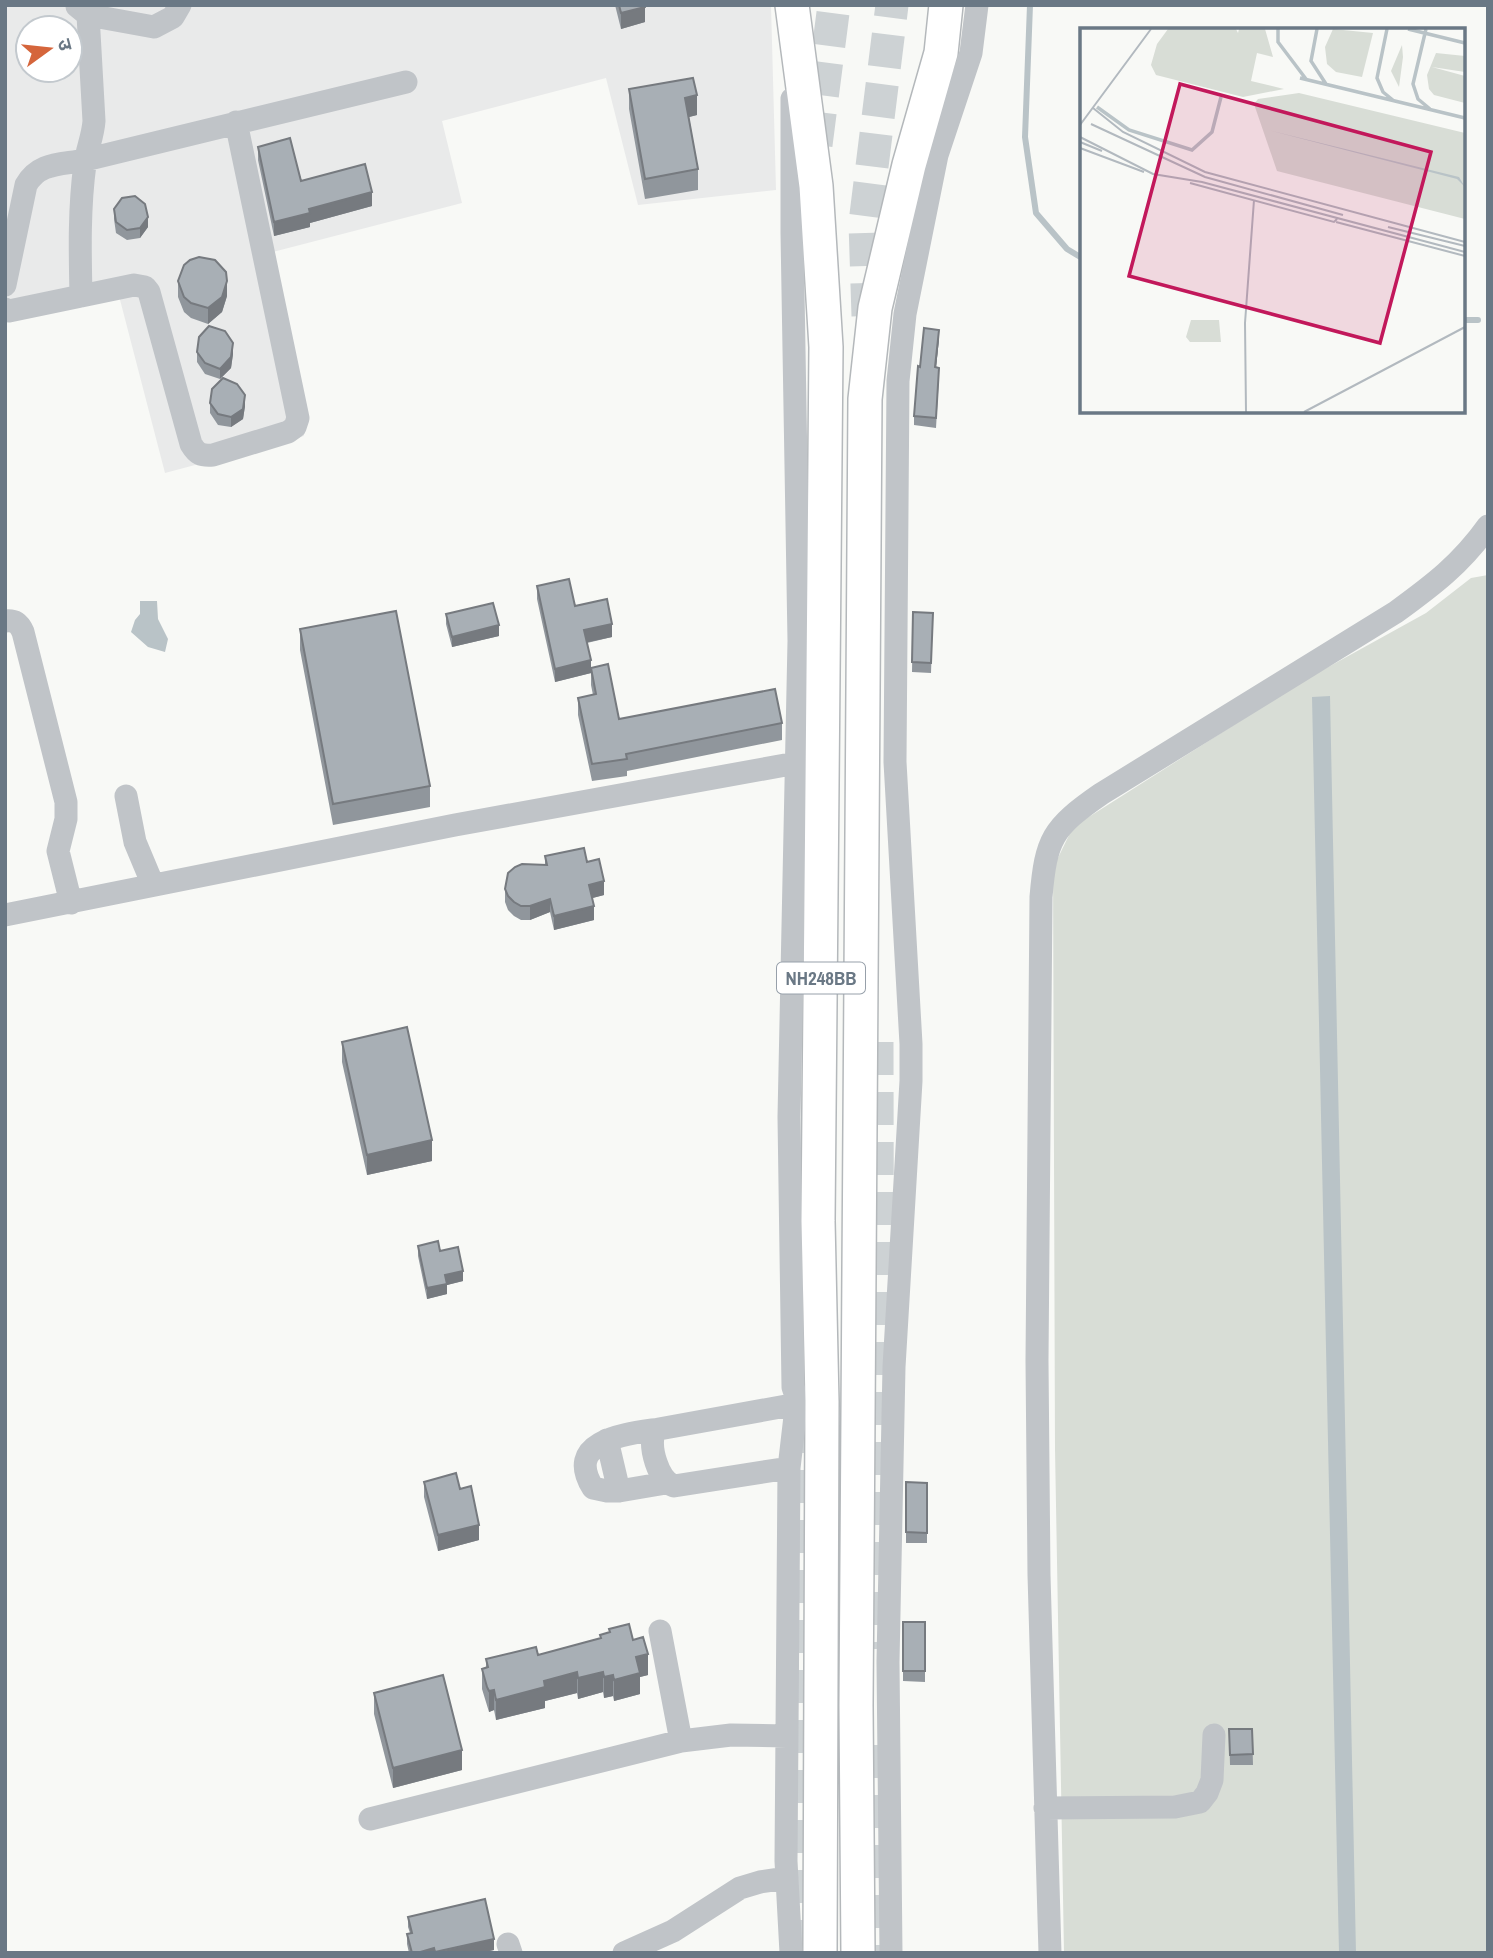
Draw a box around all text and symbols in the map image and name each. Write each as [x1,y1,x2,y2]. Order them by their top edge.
north arrow [14,14,84,84]
inset map [1080,28,1465,413]
text: उ [51,36,80,54]
road number: NH248BB [777,962,865,994]

